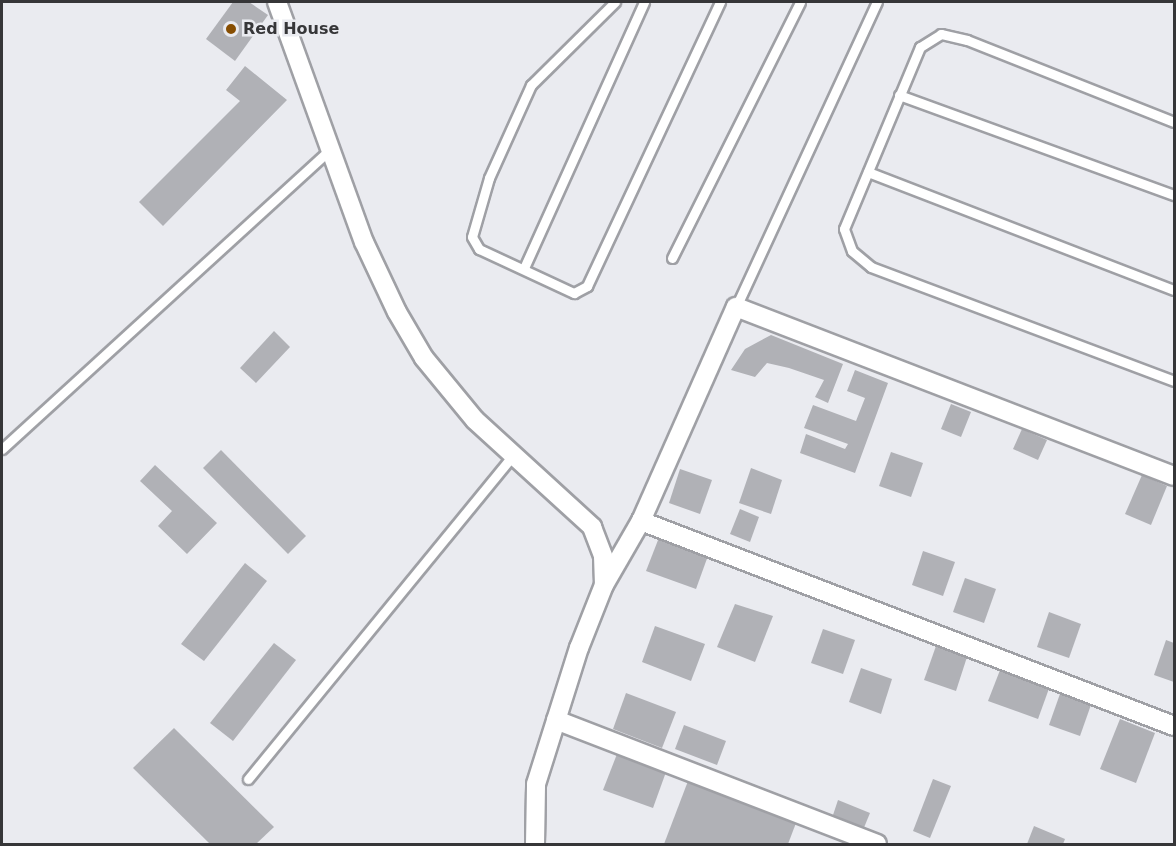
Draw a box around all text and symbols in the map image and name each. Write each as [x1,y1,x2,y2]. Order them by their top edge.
place label: Red House [243,19,339,39]
marker: Red House [224,22,238,36]

